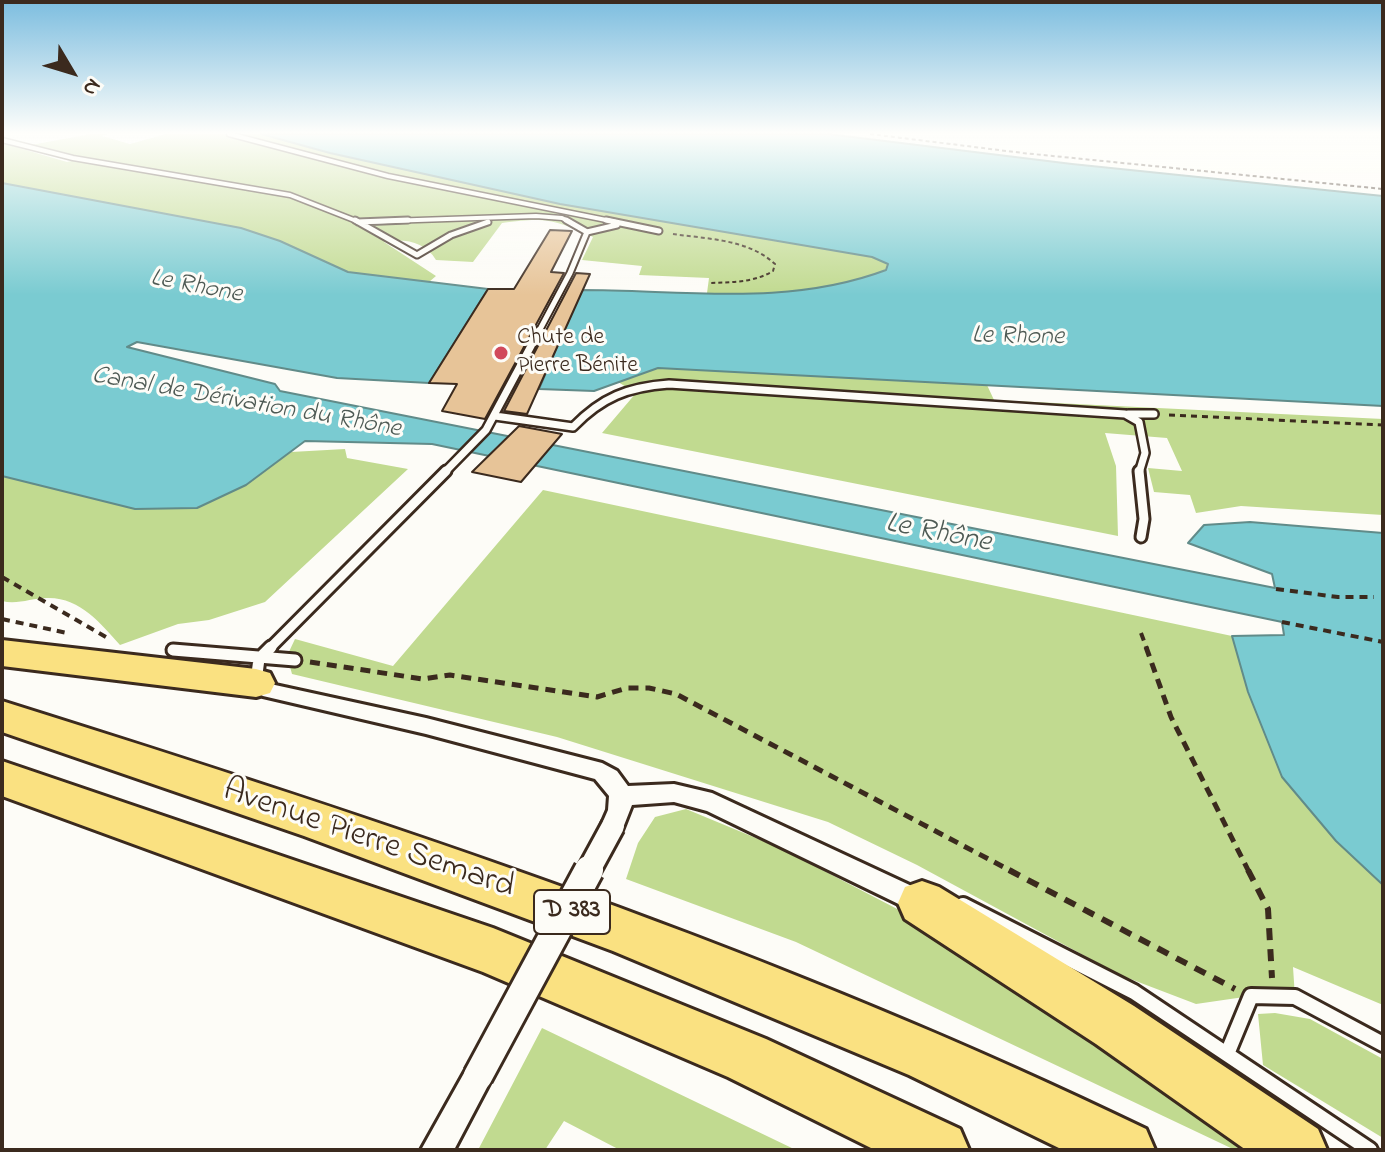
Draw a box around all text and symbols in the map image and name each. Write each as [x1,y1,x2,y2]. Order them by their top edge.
north arrow [32,32,112,112]
text: N [74,71,108,102]
water label: Le Rhone [148,264,244,312]
water label: Le Rhone [971,322,1065,354]
place label: Chute de Pierre Bénite [517,325,638,381]
marker: Chute de Pierre Bénite [492,344,510,362]
water label: Canal de Dérivation du Rhône [89,361,403,447]
water label: Le Rhône [882,507,994,563]
street label: Avenue Pierre Semard [217,772,519,910]
road number: D 383 [534,890,610,934]

